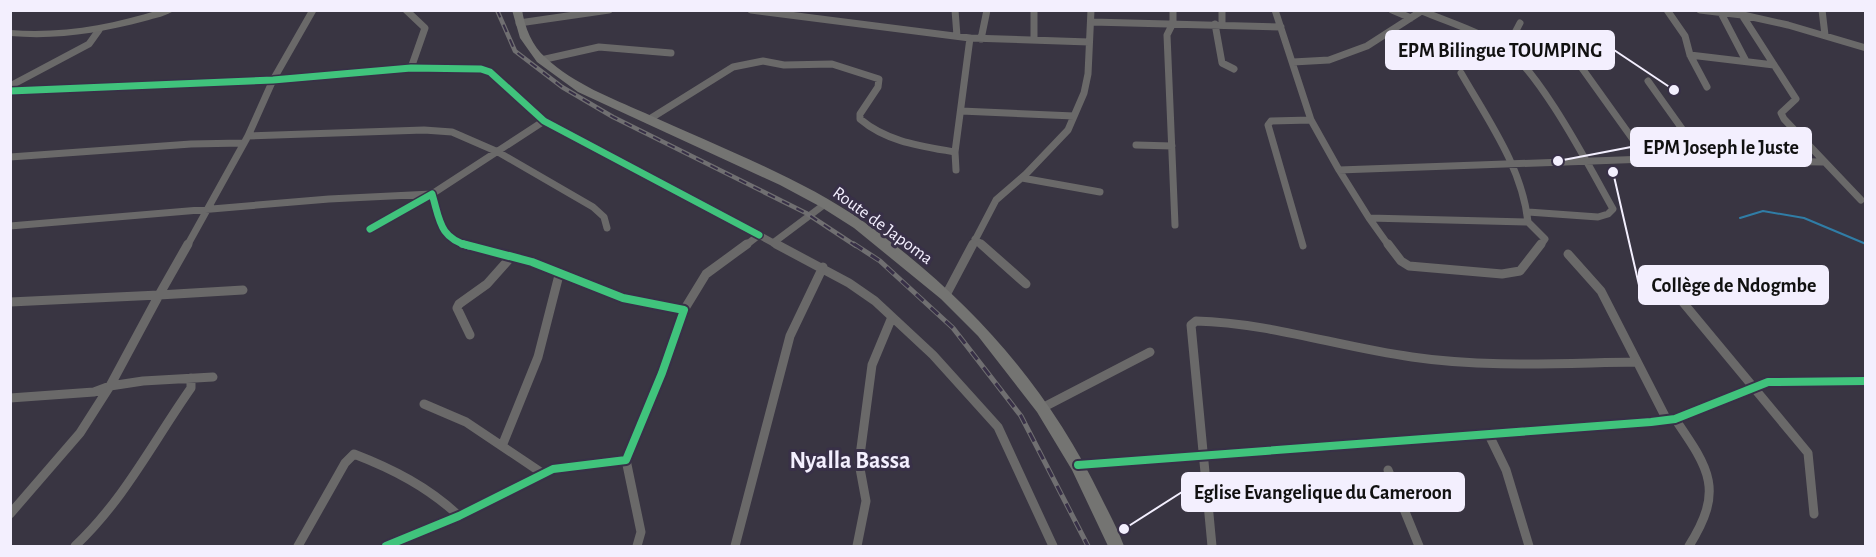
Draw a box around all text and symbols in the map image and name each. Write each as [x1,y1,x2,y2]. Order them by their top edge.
callout: EPM Bilingue TOUMPING [1386,31,1614,69]
text: EPM Bilingue TOUMPING [1398,41,1602,61]
callout: EPM Joseph le Juste [1631,128,1811,166]
text: EPM Joseph le Juste [1643,138,1799,158]
street label: Route de Japoma [829,184,936,268]
callout: Collège de Ndogmbe [1639,266,1828,304]
text: Collège de Ndogmbe [1652,276,1816,296]
district label: Nyalla Bassa [789,449,911,473]
callout: Eglise Evangelique du Cameroon [1182,473,1464,511]
text: Eglise Evangelique du Cameroon [1194,483,1452,503]

